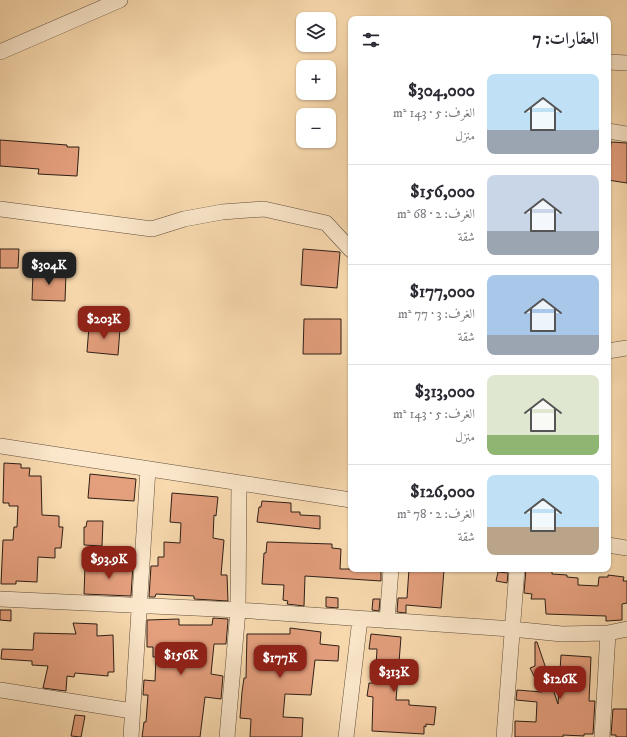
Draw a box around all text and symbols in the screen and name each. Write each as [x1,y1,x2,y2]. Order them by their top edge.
map controls [296,12,336,148]
button: layers [296,12,336,52]
text: العقارات: 7 [533,28,599,50]
icon: filters [360,29,382,51]
button: + [296,60,336,100]
text: $304,000 [408,80,475,102]
icon: home [519,90,567,138]
text: الغرف: 5 · 143 m² [393,105,475,121]
button: − [296,108,336,148]
text: منزل [455,128,475,144]
text: $156,000 [410,181,475,203]
icon: home [519,191,567,239]
text: الغرف: 2 · 68 m² [397,206,475,222]
text: شقة [458,229,475,245]
pin: $304K [21,252,77,286]
text: $304K [31,257,67,273]
text: $177,000 [410,281,475,303]
icon: home [519,291,567,339]
pin: $203K [76,306,132,340]
text: الغرف: 3 · 77 m² [398,306,475,322]
text: $203K [87,311,121,327]
text: شقة [458,329,475,345]
text: $313,000 [415,381,475,403]
icon: home [519,391,567,439]
text: الغرف: 5 · 143 m² [393,406,475,422]
text: منزل [455,429,475,445]
text: $126,000 [410,481,475,503]
icon: home [519,491,567,539]
text: الغرف: 2 · 78 m² [397,506,475,522]
text: شقة [458,529,475,545]
pin: $93.9K [76,546,142,580]
text: $93.9K [90,551,128,567]
pin: $156K [153,642,209,676]
pin: $177K [252,645,308,679]
text: $156K [164,647,198,663]
text: $177K [263,650,297,666]
pin: $313K [366,659,422,693]
text: $313K [379,664,409,680]
pin: $126K [532,666,588,700]
text: $126K [543,671,577,687]

